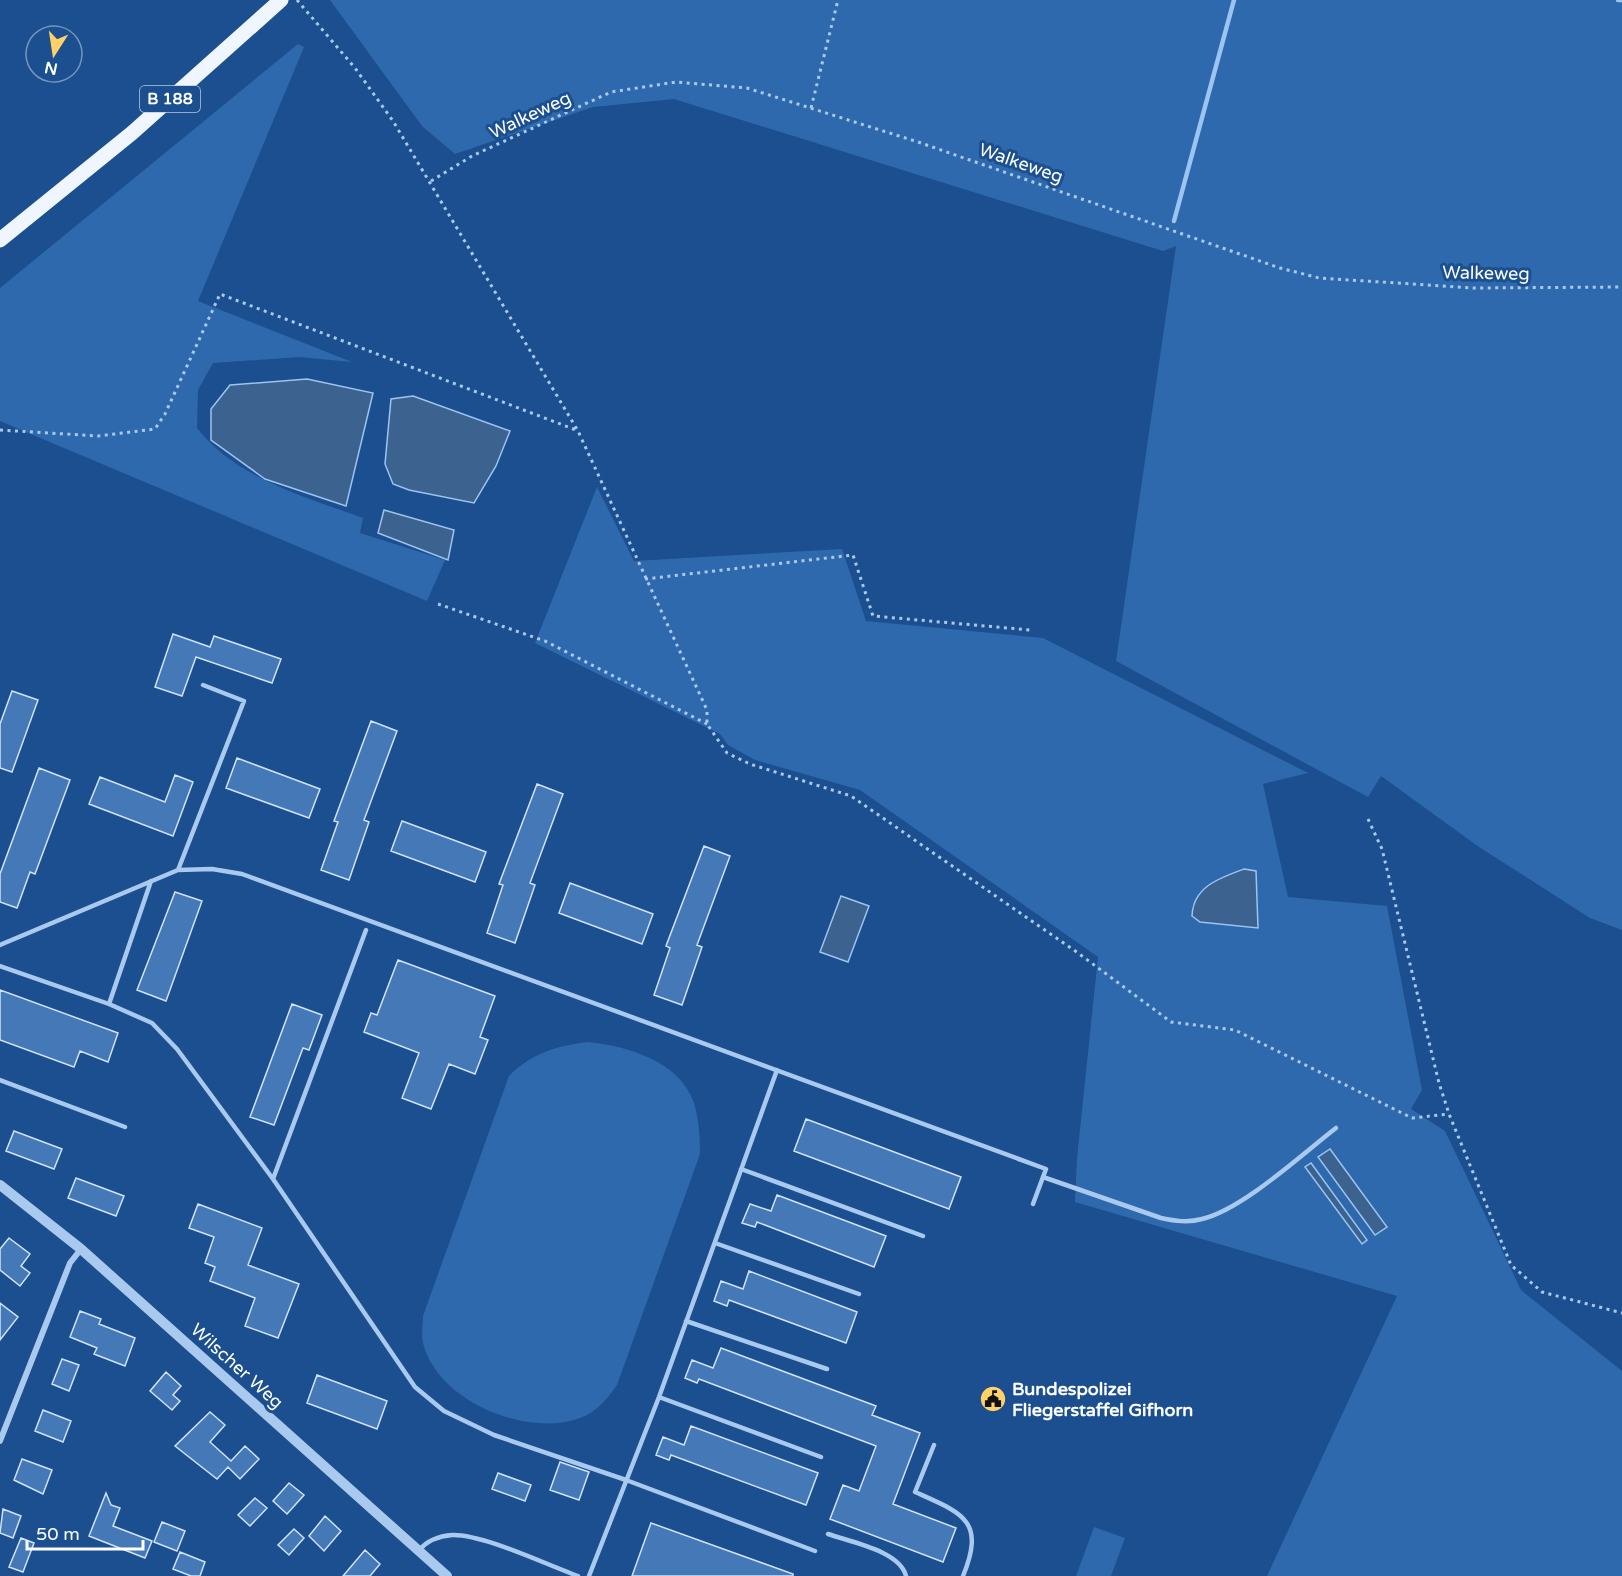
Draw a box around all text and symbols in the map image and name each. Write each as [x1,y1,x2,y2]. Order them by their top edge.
north arrow [24,24,84,84]
text: N [43,57,59,79]
road number: B 188 [140,86,200,112]
street label: Walkeweg [486,87,574,143]
street label: Walkeweg [976,138,1066,188]
street label: Walkeweg [1442,261,1530,285]
street label: Wilscher Weg [186,1319,288,1413]
place label: Bundespolizei Fliegerstaffel Gifhorn [1012,1378,1193,1421]
public building icon: Bundespolizei Fliegerstaffel Gifhorn [978,1384,1008,1414]
scale bar [27,1513,142,1551]
text: 50 m [36,1523,80,1545]

